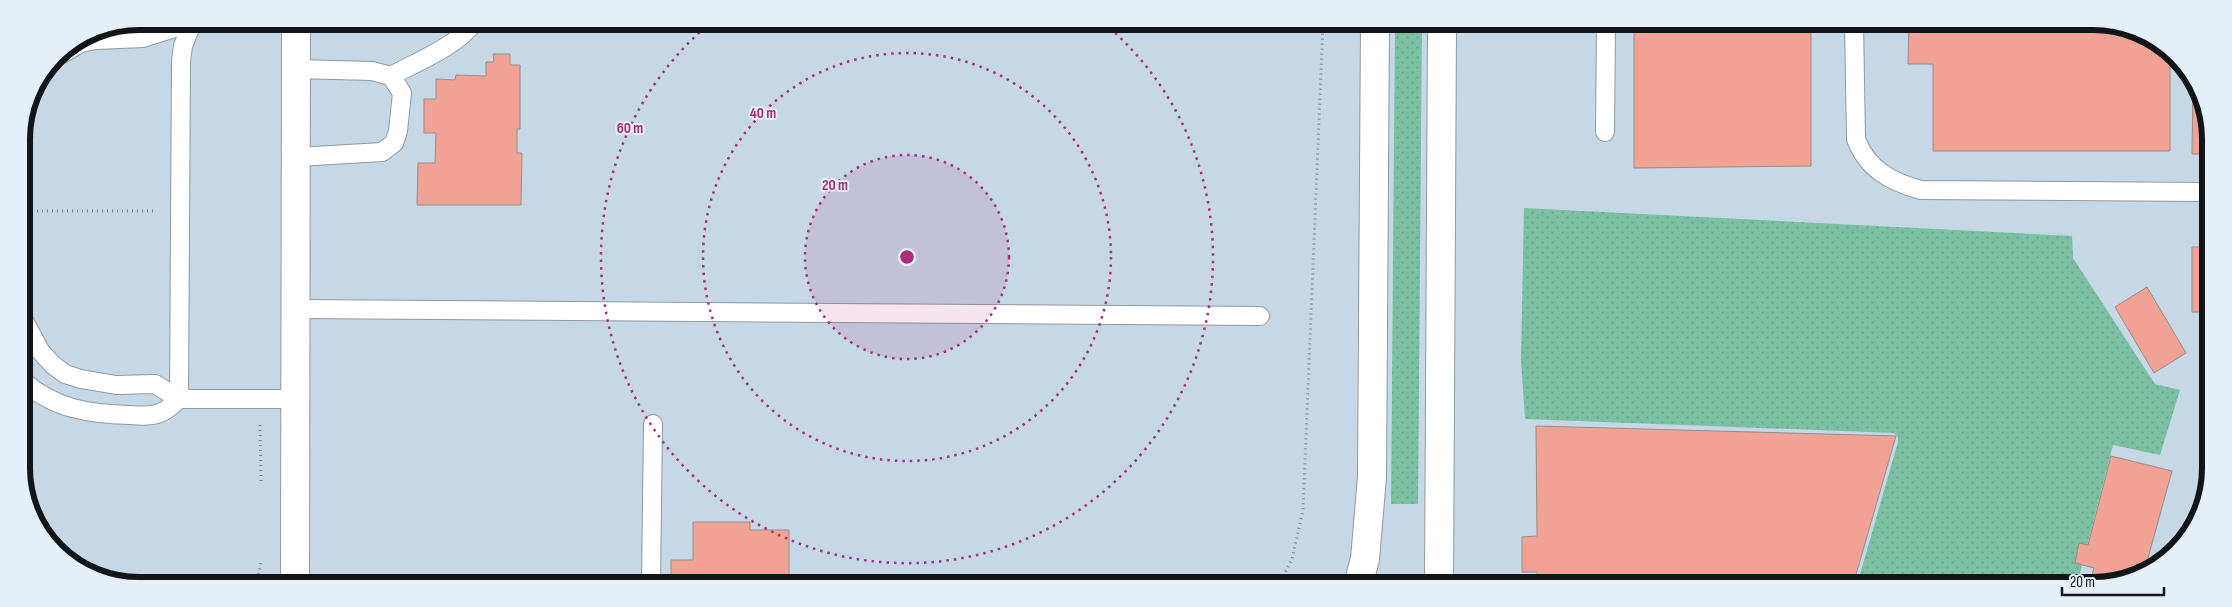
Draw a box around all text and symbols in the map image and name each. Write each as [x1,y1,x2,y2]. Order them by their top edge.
text: 40 m [750,104,776,123]
text: 60 m [617,119,643,138]
text: 20 m [822,176,848,195]
centre of rings [898,248,916,266]
scale bar [2062,564,2164,596]
text: 20 m [2070,573,2095,592]

